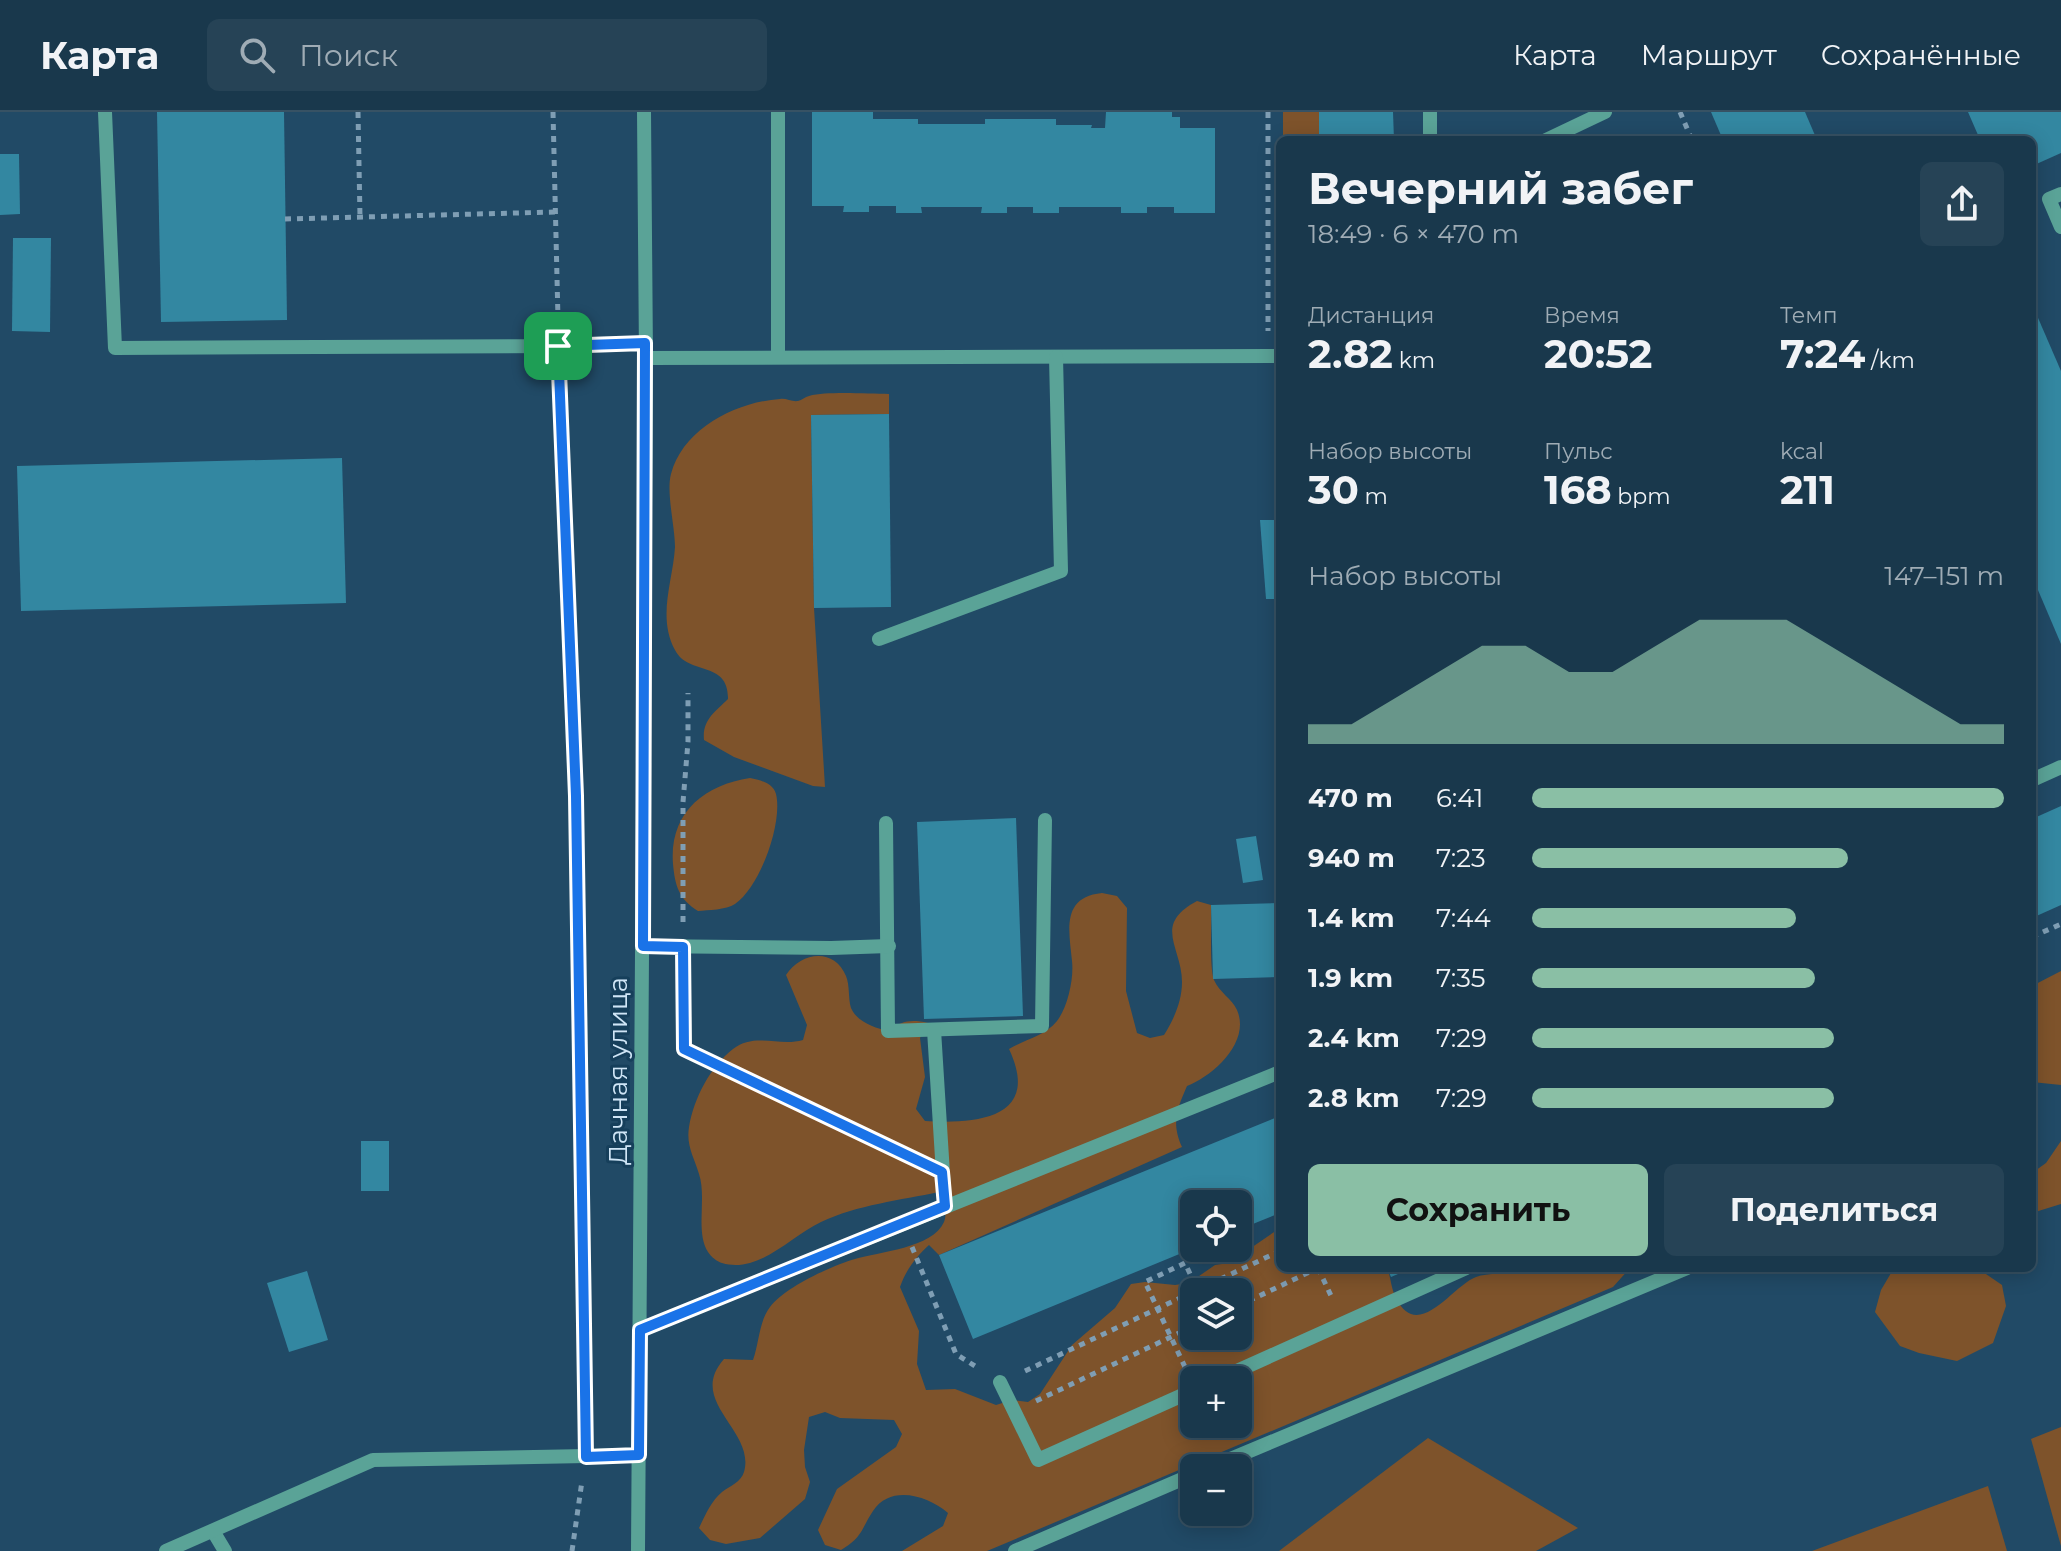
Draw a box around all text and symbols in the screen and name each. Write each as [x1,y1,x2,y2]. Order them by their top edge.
search box [207,19,767,91]
text: Карта [40,32,159,79]
icon: search [235,33,279,77]
text: Поиск [299,37,398,74]
text: Карта [1513,38,1597,72]
text: Маршрут [1641,38,1777,72]
text: Сохранённые [1821,38,2021,72]
text: Вечерний забег [1308,161,1693,215]
button: share [1920,162,2004,246]
text: 18:49 · 6 × 470 m [1308,218,1519,250]
text: Дистанция [1308,302,1434,329]
text: Время [1544,302,1620,329]
text: Темп [1780,302,1838,329]
pin [524,312,592,380]
icon: arrive [536,324,580,368]
text: 2.82 [1308,329,1393,378]
text: 20:52 [1544,329,1652,378]
text: 7:24 [1780,329,1865,378]
text: km [1393,347,1435,374]
text: /km [1865,347,1915,374]
text: Набор высоты [1308,438,1472,465]
text: Пульс [1544,438,1613,465]
text: kcal [1780,438,1824,465]
text: 30 [1308,465,1359,514]
text: 168 [1544,465,1612,514]
text: 211 [1780,465,1835,514]
text: m [1359,483,1388,510]
text: bpm [1612,483,1671,510]
text: Набор высоты [1308,560,1502,592]
text: 147–151 m [1884,560,2004,592]
text: 470 m [1308,782,1393,814]
text: 6:41 [1436,782,1483,814]
text: 940 m [1308,842,1395,874]
text: 7:23 [1436,842,1486,874]
text: 1.4 km [1308,902,1394,934]
text: 7:44 [1436,902,1491,934]
text: 1.9 km [1308,962,1393,994]
text: 7:35 [1436,962,1485,994]
street label: Дачная улица [602,977,634,1165]
text: 2.4 km [1308,1022,1400,1054]
text: 7:29 [1436,1022,1487,1054]
text: 2.8 km [1308,1082,1399,1114]
text: 7:29 [1436,1082,1487,1114]
button: Сохранить [1308,1164,1648,1256]
button: Поделиться [1664,1164,2004,1256]
map controls [1180,1190,1252,1526]
button: locate [1180,1190,1252,1262]
button: layers [1180,1278,1252,1350]
button: + [1180,1366,1252,1438]
button: − [1180,1454,1252,1526]

